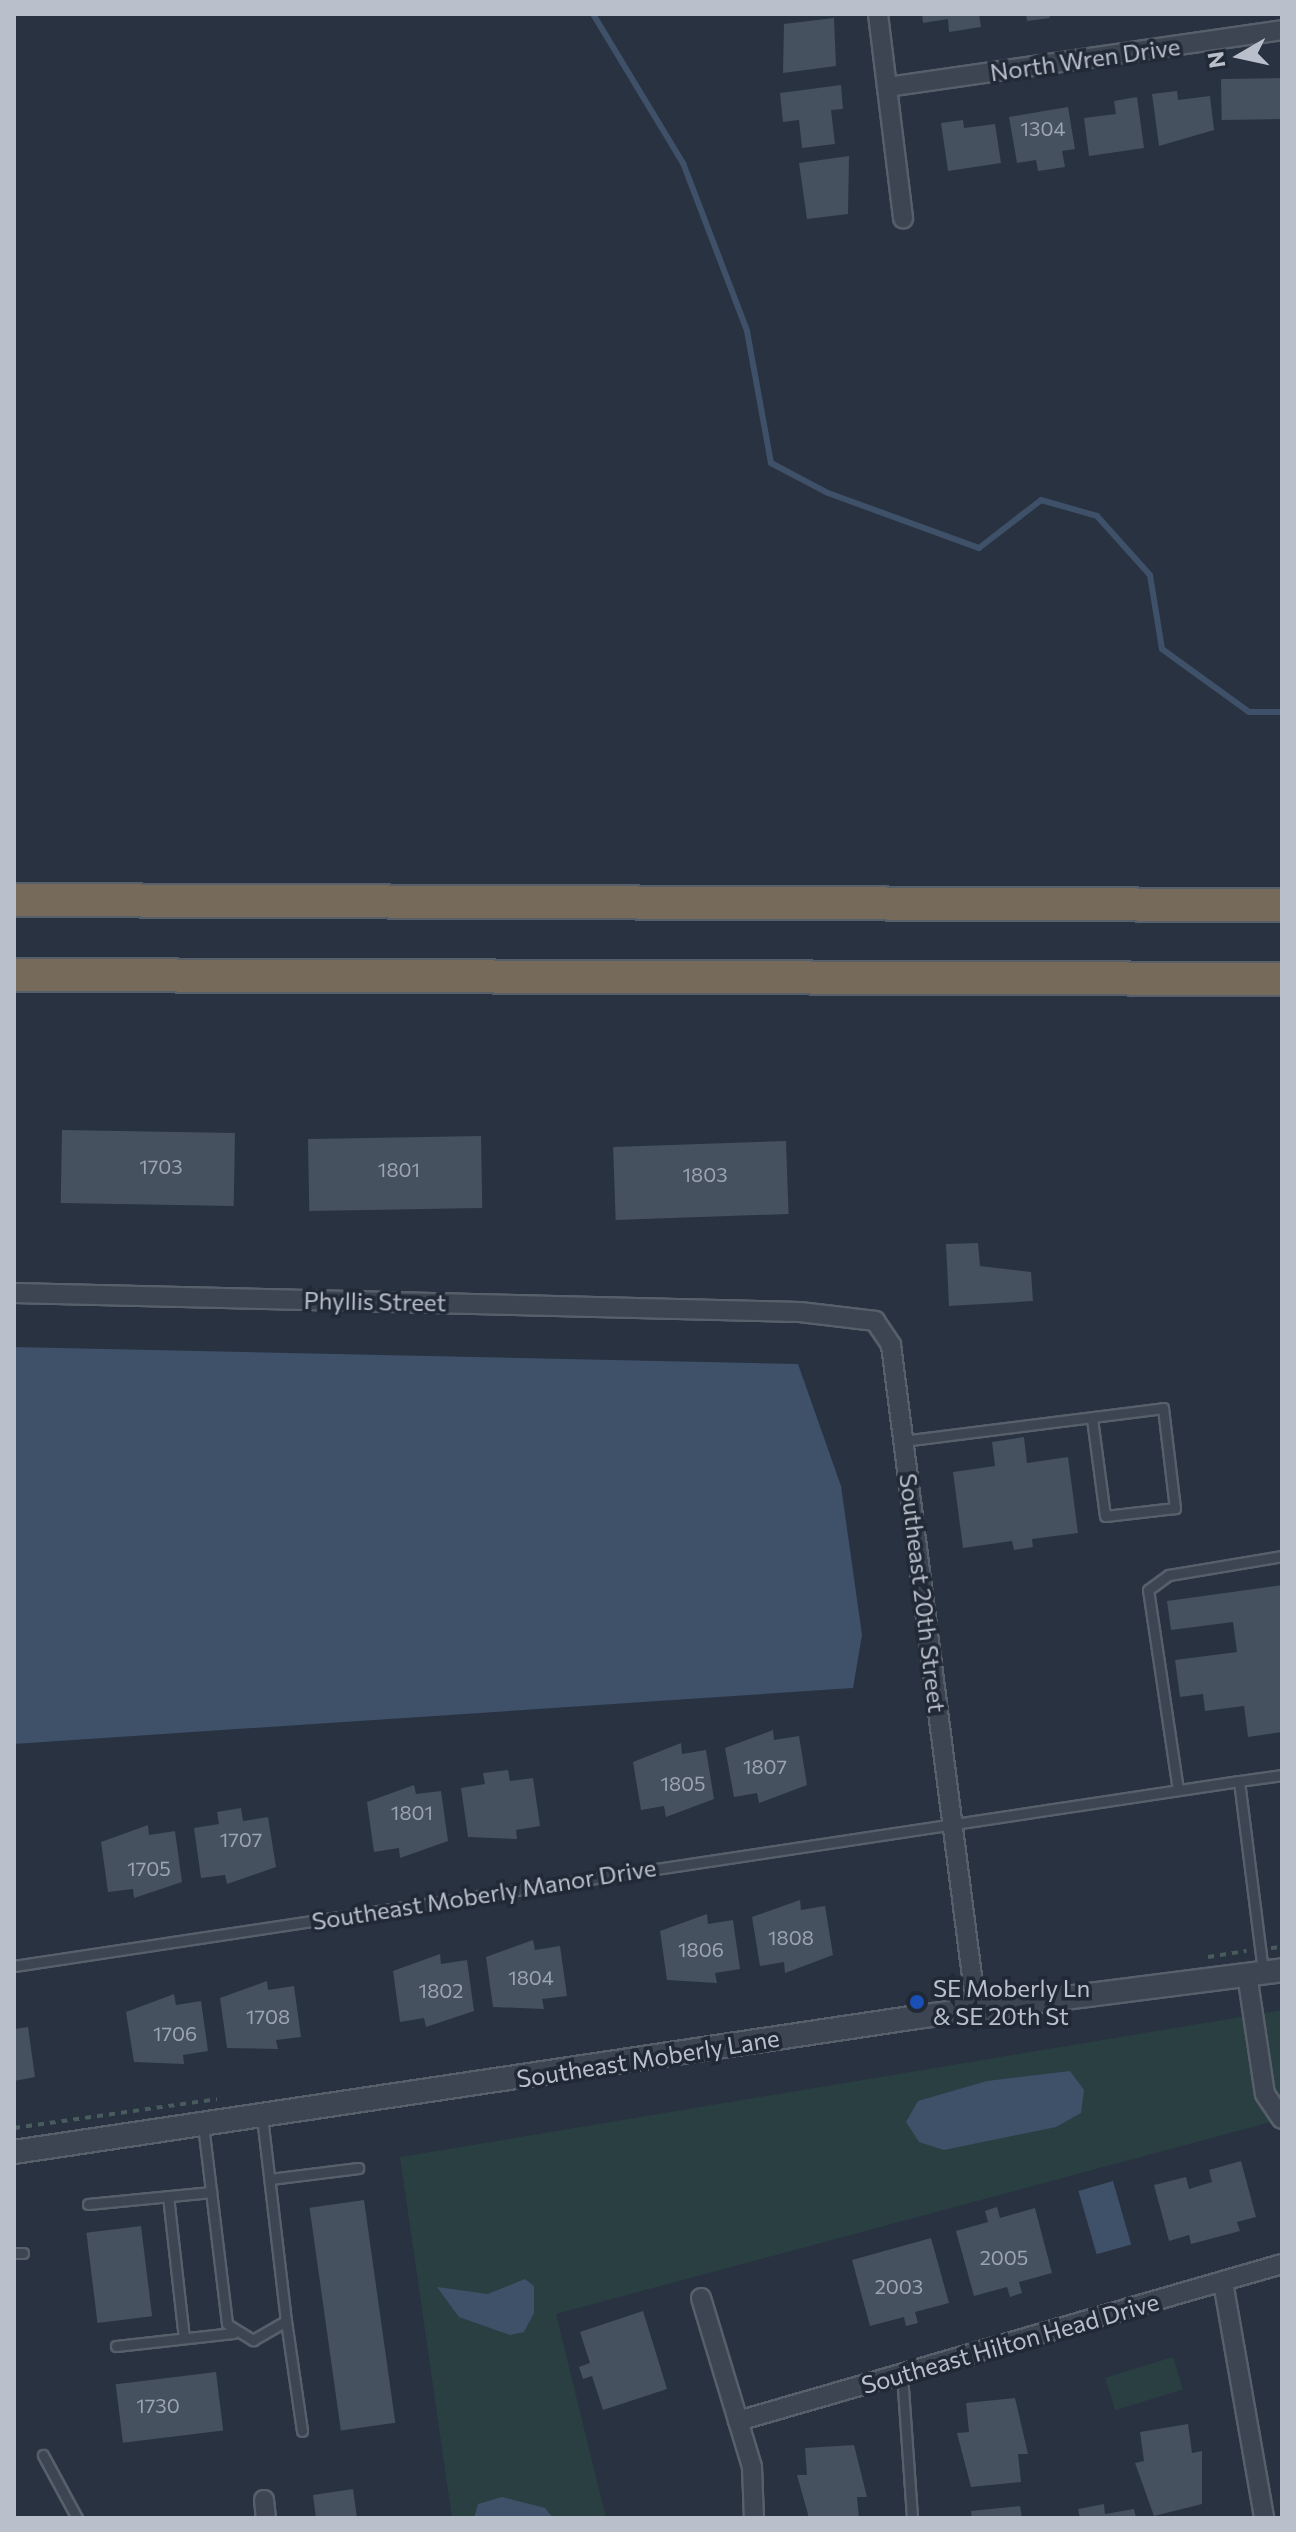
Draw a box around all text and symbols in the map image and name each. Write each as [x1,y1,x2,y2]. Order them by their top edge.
north arrow [1200,16,1280,96]
street label: North Wren Drive [988,31,1182,87]
text: N [1201,50,1230,70]
house number: 1304 [1020,116,1066,140]
house number: 1703 [139,1154,183,1178]
house number: 1801 [378,1157,420,1181]
house number: 1803 [682,1162,728,1186]
street label: Phyllis Street [303,1285,447,1317]
street label: Southeast 20th Street [894,1472,952,1714]
house number: 1807 [743,1754,787,1778]
house number: 1805 [660,1771,706,1795]
house number: 1801 [391,1800,433,1824]
house number: 1707 [220,1827,262,1851]
street label: Southeast Moberly Manor Drive [310,1853,658,1935]
house number: 1705 [127,1856,171,1880]
house number: 1808 [768,1925,814,1949]
house number: 1806 [678,1937,724,1961]
house number: 1804 [508,1965,554,1989]
place label: SE Moberly Ln & SE 20th St [933,1974,1090,2030]
house number: 1802 [419,1978,463,2002]
marker: SE Moberly Ln & SE 20th St [908,1993,926,2011]
house number: 1708 [246,2004,290,2028]
house number: 1706 [153,2021,197,2045]
street label: Southeast Moberly Lane [515,2023,781,2093]
house number: 2005 [980,2245,1028,2269]
house number: 2003 [875,2274,923,2298]
street label: Southeast Hilton Head Drive [858,2287,1162,2399]
house number: 1730 [136,2393,180,2417]

